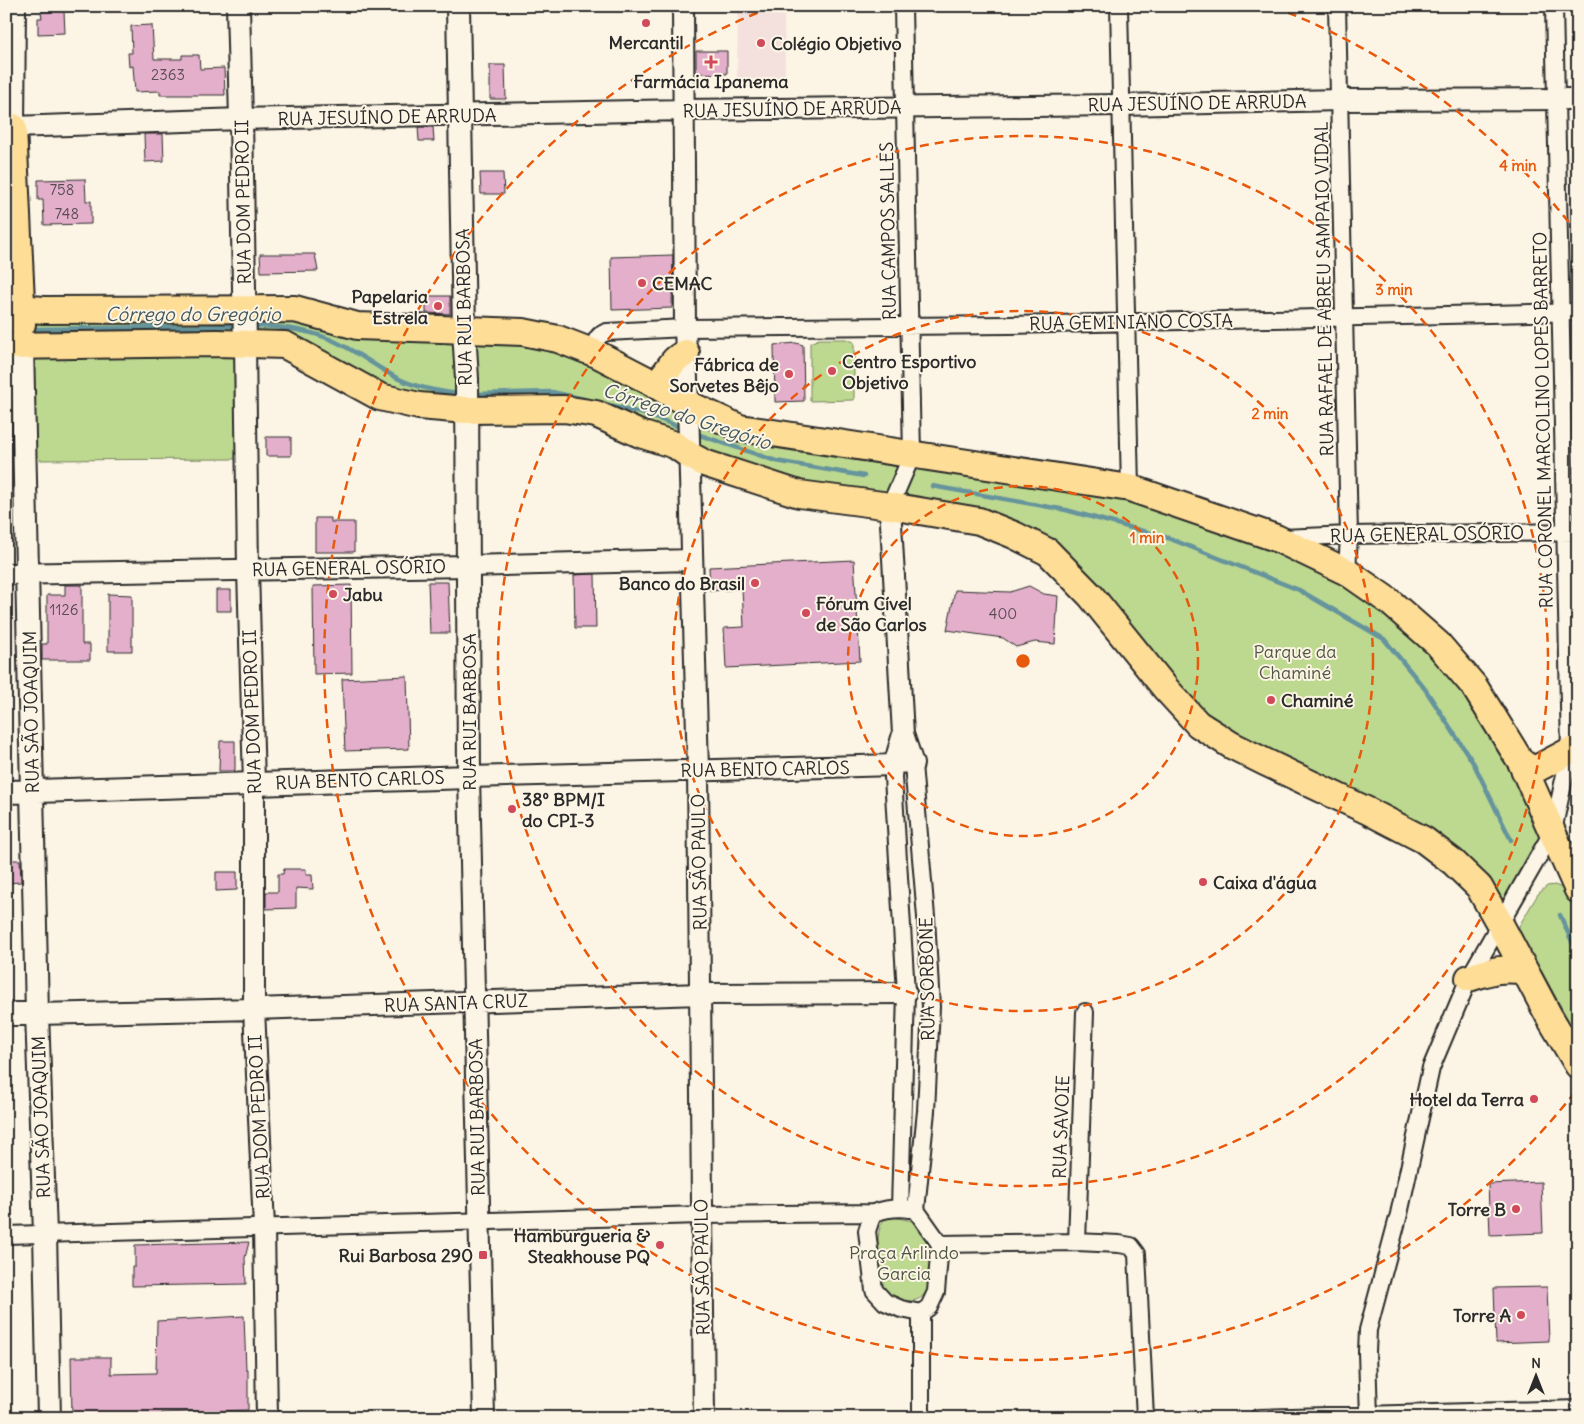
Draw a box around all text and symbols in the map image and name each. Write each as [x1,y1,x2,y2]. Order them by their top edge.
marker: Mercantil [640,17,652,29]
place label: Mercantil [608,31,684,54]
place label: Colégio Objetivo [771,32,902,55]
marker: Colégio Objetivo [755,37,767,49]
marker: Farmácia Ipanema [705,56,717,68]
house number: 2363 [151,65,185,84]
place label: Farmácia Ipanema [633,70,789,93]
street label: RUA JESUÍNO DE ARRUDA [1087,90,1307,116]
street label: RUA JESUÍNO DE ARRUDA [682,96,902,122]
street label: RUA JESUÍNO DE ARRUDA [277,104,497,130]
street label: RUA DOM PEDRO II [230,119,256,284]
street label: RUA RAFAEL DE ABREU SAMPAIO VIDAL [1310,121,1338,457]
street label: RUA CAMPOS SALLES [875,142,901,320]
text: 4 min [1499,156,1537,175]
house number: 758 [50,180,74,199]
house number: 748 [55,204,79,223]
street label: RUA RUI BARBOSA [451,228,477,386]
street label: RUA CORONEL MARCOLINO LOPES BARRETO [1528,231,1558,609]
place label: CEMAC [652,272,712,295]
marker: CEMAC [636,277,648,289]
text: 3 min [1375,280,1413,299]
place label: Papelaria Estrela [351,285,428,329]
marker: Papelaria Estrela [432,300,444,312]
water label: Córrego do Gregório [105,302,282,326]
street label: RUA GEMINIANO COSTA [1029,309,1233,335]
place label: Centro Esportivo Objetivo [842,350,976,394]
place label: Fábrica de Sorvetes Bêjo [669,353,779,397]
marker: Centro Esportivo Objetivo [826,365,838,377]
marker: Fábrica de Sorvetes Bêjo [783,368,795,380]
water label: Córrego do Gregório [600,377,775,455]
text: 2 min [1252,404,1289,423]
street label: RUA GENERAL OSÓRIO [1330,521,1524,547]
text: 1 min [1130,528,1165,547]
street label: RUA GENERAL OSÓRIO [252,555,446,581]
place label: Banco do Brasil [619,572,745,595]
marker: Banco do Brasil [749,577,761,589]
place label: Jabu [343,583,383,606]
marker: Jabu [327,588,339,600]
place label: Fórum Cível de São Carlos [816,592,927,636]
house number: 1126 [50,600,78,619]
house number: 400 [989,604,1017,623]
marker: Fórum Cível de São Carlos [800,607,812,619]
street label: RUA DOM PEDRO II [238,629,266,795]
street label: RUA SÃO JOAQUIM [18,631,44,793]
street label: RUA RUI BARBOSA [458,633,481,791]
park label: Parque da Chaminé [1253,640,1337,684]
centre of rings [1014,652,1032,670]
place label: Chaminé [1281,689,1354,712]
marker: Chaminé [1265,694,1277,706]
street label: RUA BENTO CARLOS [680,756,850,782]
street label: RUA BENTO CARLOS [275,766,445,794]
place label: 38º BPM/I do CPI-3 [522,788,605,832]
street label: RUA SÃO PAULO [686,794,712,930]
marker: 38º BPM/I do CPI-3 [506,803,518,815]
place label: Caixa d'água [1213,871,1317,894]
marker: Caixa d'água [1197,876,1209,888]
street label: RUA SORBONE [914,917,940,1041]
street label: RUA SANTA CRUZ [384,989,528,1017]
street label: RUA DOM PEDRO II [243,1034,275,1200]
street label: RUA SÃO JOAQUIM [27,1035,55,1199]
street label: RUA RUI BARBOSA [464,1038,490,1196]
street label: RUA SAVOIE [1048,1075,1074,1179]
place label: Hotel da Terra [1409,1088,1524,1111]
marker: Hotel da Terra [1528,1093,1540,1105]
place label: Torre B [1448,1198,1506,1221]
street label: RUA SÃO PAULO [689,1199,715,1335]
marker: Torre B [1510,1203,1522,1215]
place label: Hamburgueria & Steakhouse PQ [514,1224,650,1268]
marker: Hamburgueria & Steakhouse PQ [654,1239,666,1251]
park label: Praça Arlindo Garcia [849,1241,959,1285]
place label: Rui Barbosa 290 [339,1244,473,1267]
marker: Rui Barbosa 290 [477,1249,489,1261]
place label: Torre A [1453,1304,1511,1327]
marker: Torre A [1515,1309,1527,1321]
north arrow [1512,1352,1562,1402]
text: N [1531,1354,1541,1372]

